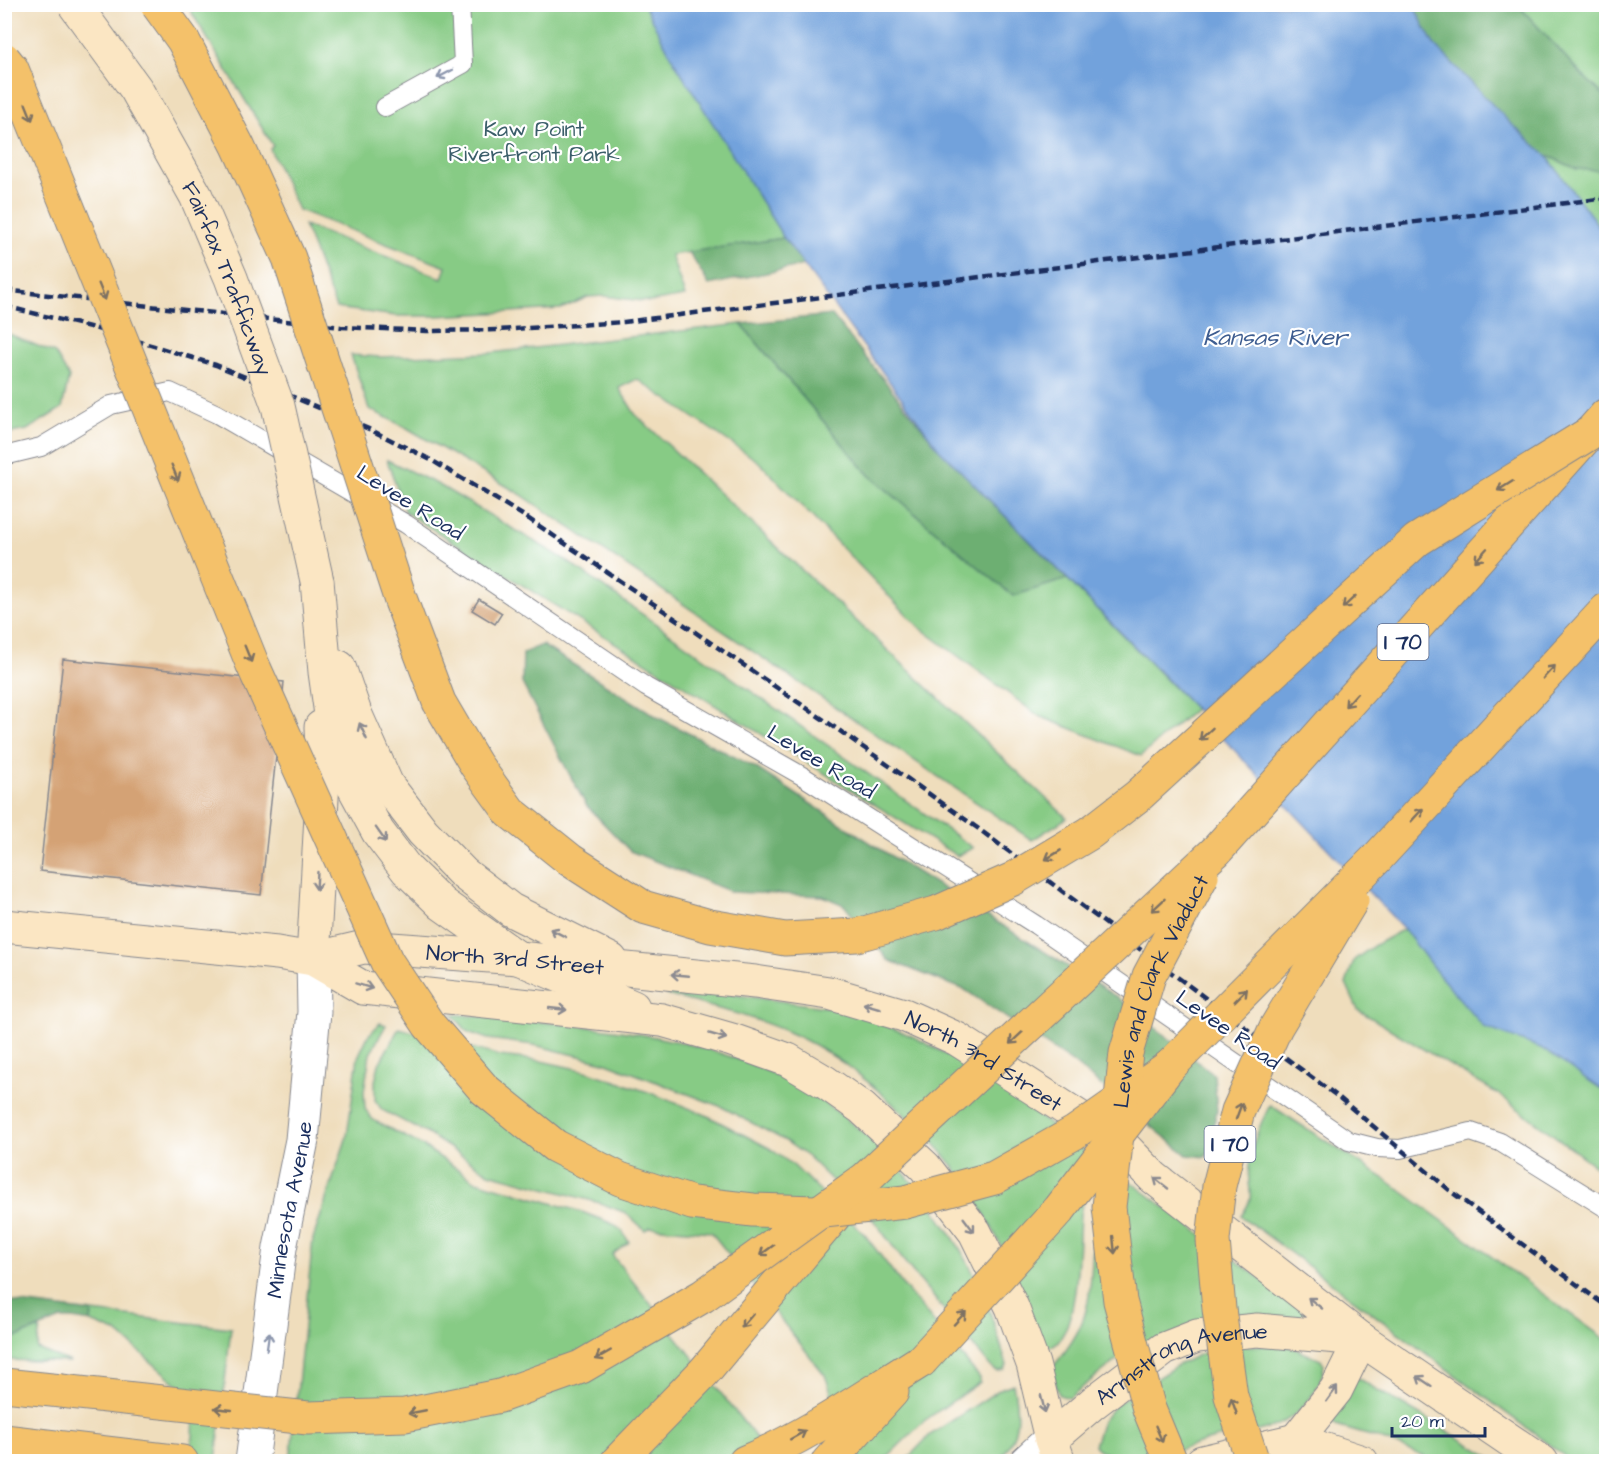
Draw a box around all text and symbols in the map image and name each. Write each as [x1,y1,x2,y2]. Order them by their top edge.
one-way arrow [437,69,455,80]
one-way arrow [24,102,35,120]
park label: Kaw Point Riverfront Park [448,114,620,170]
street label: Fairfax Trafficway [174,176,279,380]
one-way arrow [97,283,108,301]
water label: Kansas River [1203,321,1350,355]
street label: Levee Road [350,458,470,549]
one-way arrow [170,463,181,482]
one-way arrow [1497,480,1514,492]
one-way arrow [1474,547,1488,562]
one-way arrow [1342,595,1357,609]
road number: I 70 [1378,624,1428,660]
one-way arrow [243,644,254,663]
one-way arrow [1542,664,1556,679]
one-way arrow [1344,692,1358,707]
street label: Levee Road [761,718,881,807]
one-way arrow [357,723,369,741]
one-way arrow [1198,727,1213,741]
one-way arrow [1410,808,1424,823]
one-way arrow [375,826,387,842]
one-way arrow [1045,849,1062,861]
street label: Lewis and Clark Viaduct [1106,869,1217,1110]
one-way arrow [312,870,323,890]
one-way arrow [1151,898,1166,912]
one-way arrow [550,927,567,939]
street label: North 3rd Street [425,937,605,984]
one-way arrow [671,969,691,980]
one-way arrow [355,981,374,992]
street label: Levee Road [1169,983,1287,1078]
one-way arrow [1234,987,1248,1002]
one-way arrow [863,999,882,1011]
street label: North 3rd Street [900,1003,1068,1120]
one-way arrow [547,1004,567,1015]
one-way arrow [708,1031,727,1042]
one-way arrow [1008,1031,1023,1046]
one-way arrow [1234,1102,1245,1121]
street label: Minnesota Avenue [260,1120,321,1300]
road number: I 70 [1204,1126,1256,1162]
one-way arrow [1153,1176,1169,1189]
one-way arrow [963,1216,976,1232]
one-way arrow [1108,1235,1119,1254]
one-way arrow [759,1244,775,1256]
one-way arrow [1307,1296,1323,1309]
one-way arrow [953,1311,967,1326]
one-way arrow [741,1312,754,1328]
street label: Armstrong Avenue [1089,1316,1269,1413]
one-way arrow [263,1332,274,1351]
one-way arrow [594,1349,611,1361]
one-way arrow [1416,1375,1433,1387]
one-way arrow [1326,1386,1338,1402]
one-way arrow [1037,1394,1049,1413]
one-way arrow [1228,1397,1239,1416]
scale bar [1392,1400,1485,1438]
one-way arrow [214,1403,234,1414]
one-way arrow [408,1407,428,1418]
text: 20 m [1401,1409,1444,1434]
one-way arrow [1154,1424,1165,1442]
one-way arrow [789,1429,806,1441]

